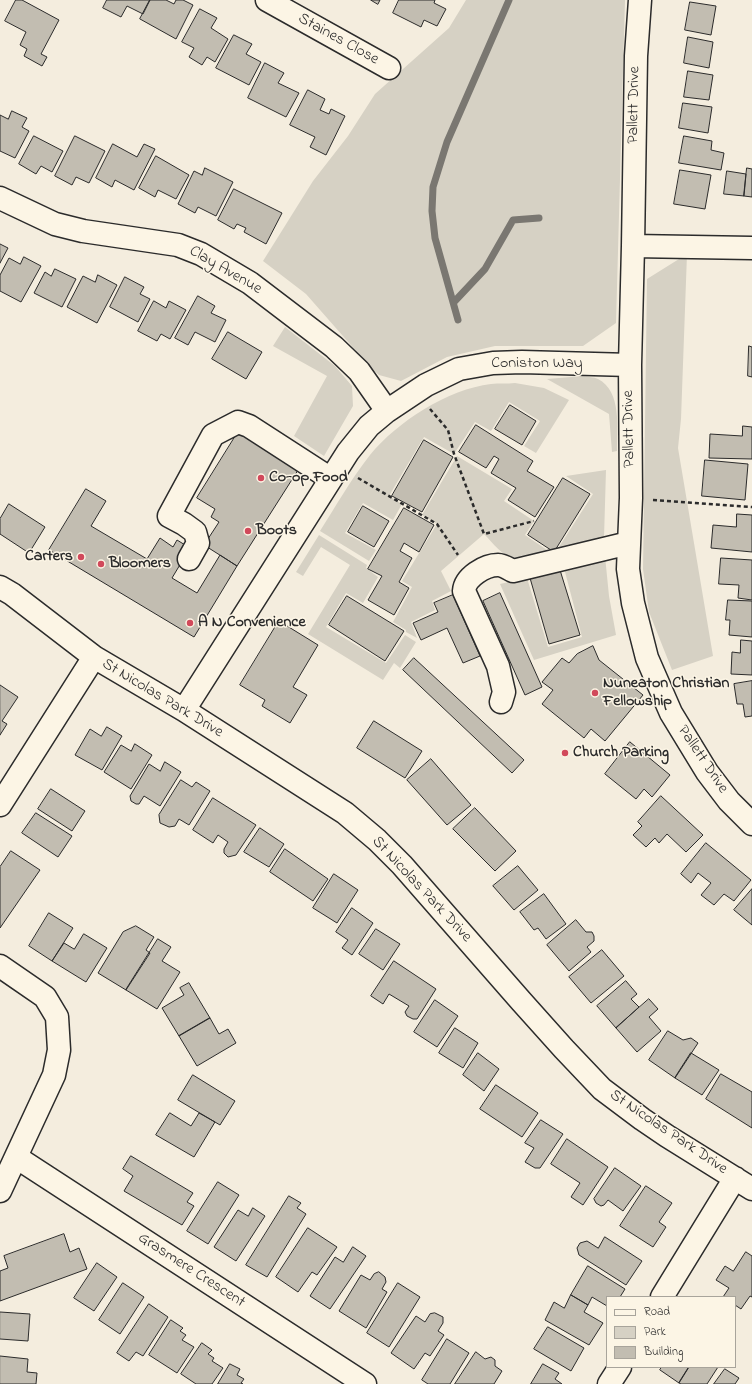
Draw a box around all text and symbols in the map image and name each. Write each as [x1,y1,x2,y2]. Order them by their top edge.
street label: Staines Close [294,10,382,70]
street label: Pallett Drive [625,66,645,144]
street label: Clay Avenue [185,242,265,300]
street label: Coniston Way [491,354,583,374]
street label: Pallett Drive [620,390,640,468]
place label: Co-op Food [269,468,348,488]
marker: Co-op Food [256,473,266,483]
place label: Boots [256,521,297,541]
marker: Boots [243,526,253,536]
place label: Carters [25,547,73,567]
marker: Carters [76,552,86,562]
place label: Bloomers [109,554,171,574]
marker: Bloomers [96,559,106,569]
place label: A N Convenience [198,613,306,633]
marker: A N Convenience [185,618,195,628]
street label: St Nicolas Park Drive [98,655,226,743]
place label: Nuneaton Christian Fellowship [603,674,729,712]
marker: Nuneaton Christian Fellowship [590,688,600,698]
street label: Pallett Drive [672,722,732,798]
place label: Church Parking [573,743,669,763]
marker: Church Parking [560,748,570,758]
street label: St Nicolas Park Drive [367,833,475,947]
street label: St Nicolas Park Drive [605,1086,731,1180]
street label: Grasmere Crescent [134,1229,248,1313]
legend [606,1296,736,1368]
text: Road [644,1303,670,1321]
text: Park [644,1323,666,1341]
text: Building [644,1343,683,1361]

